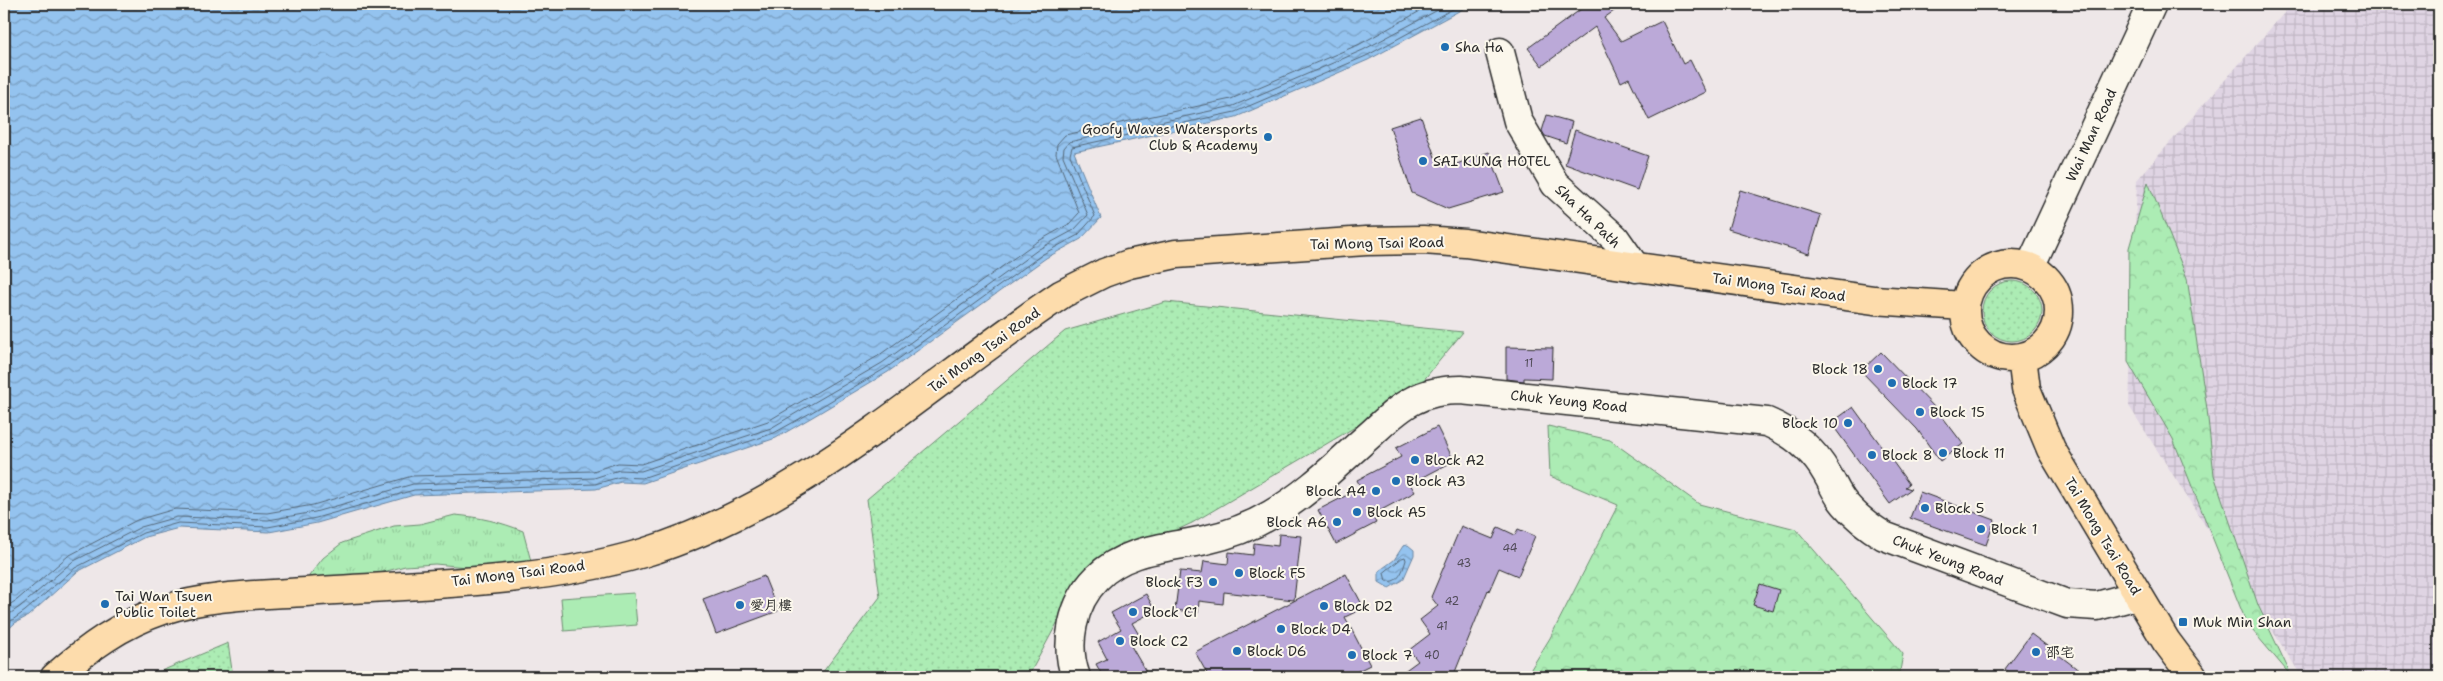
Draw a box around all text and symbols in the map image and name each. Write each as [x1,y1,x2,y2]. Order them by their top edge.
place label: Sha Ha [1455,38,1504,56]
marker: Sha Ha [1439,41,1451,53]
street label: Wai Man Road [2062,85,2121,185]
place label: Goofy Waves Watersports Club & Academy [1082,120,1258,154]
marker: Goofy Waves Watersports Club & Academy [1262,131,1274,143]
place label: SAI KUNG HOTEL [1433,152,1551,170]
marker: SAI KUNG HOTEL [1417,155,1429,167]
street label: Sha Ha Path [1552,180,1624,252]
street label: Tai Mong Tsai Road [1310,233,1444,253]
street label: Tai Mong Tsai Road [1711,269,1847,305]
street label: Tai Mong Tsai Road [924,303,1044,397]
house number: 11 [1525,356,1533,371]
place label: Block 18 [1812,360,1868,378]
marker: Block 18 [1872,363,1884,375]
place label: Block 17 [1902,374,1958,392]
marker: Block 17 [1886,377,1898,389]
street label: Chuk Yeung Road [1510,386,1628,416]
place label: Block 15 [1930,403,1985,421]
marker: Block 15 [1914,406,1926,418]
place label: Block 10 [1782,414,1838,432]
marker: Block 10 [1842,417,1854,429]
place label: Block 11 [1953,444,2005,462]
place label: Block 8 [1882,446,1932,464]
marker: Block 11 [1937,447,1949,459]
marker: Block 8 [1866,449,1878,461]
place label: Block A2 [1425,451,1485,469]
marker: Block A2 [1409,454,1421,466]
place label: Block A3 [1406,472,1466,490]
street label: Tai Mong Tsai Road [2061,474,2145,598]
marker: Block A3 [1390,475,1402,487]
place label: Block A4 [1306,482,1366,500]
marker: Block A4 [1370,485,1382,497]
place label: Block 5 [1935,499,1984,517]
marker: Block 5 [1919,502,1931,514]
place label: Block A5 [1367,503,1426,521]
marker: Block A5 [1351,506,1363,518]
place label: Block A6 [1266,513,1327,531]
marker: Block A6 [1331,516,1343,528]
place label: Block 1 [1991,520,2038,538]
marker: Block 1 [1975,523,1987,535]
street label: Chuk Yeung Road [1890,531,2006,589]
house number: 44 [1502,541,1518,556]
street label: Tai Mong Tsai Road [450,556,586,590]
house number: 43 [1457,556,1471,571]
place label: Block F5 [1249,564,1306,582]
marker: Block F5 [1233,567,1245,579]
place label: Block F3 [1146,573,1203,591]
marker: Block F3 [1207,576,1219,588]
place label: Tai Wan Tsuen Public Toilet [115,587,213,621]
house number: 42 [1445,594,1459,609]
place label: 愛月樓 [750,596,792,614]
place label: Block D2 [1334,597,1393,615]
marker: Tai Wan Tsuen Public Toilet [99,598,111,610]
marker: 愛月樓 [734,599,746,611]
marker: Block D2 [1318,600,1330,612]
place label: Block C1 [1143,603,1198,621]
marker: Block C1 [1127,606,1139,618]
place label: Muk Min Shan [2193,613,2292,631]
marker: Muk Min Shan [2177,616,2189,628]
house number: 41 [1436,619,1448,634]
place label: Block D4 [1291,620,1351,638]
marker: Block D4 [1275,623,1287,635]
place label: Block C2 [1130,632,1189,650]
marker: Block C2 [1114,635,1126,647]
place label: Block D6 [1247,642,1307,660]
place label: 邵宅 [2046,643,2074,661]
marker: Block D6 [1231,645,1243,657]
place label: Block 7 [1362,646,1412,664]
marker: 邵宅 [2030,646,2042,658]
house number: 40 [1424,648,1440,663]
marker: Block 7 [1346,649,1358,661]

